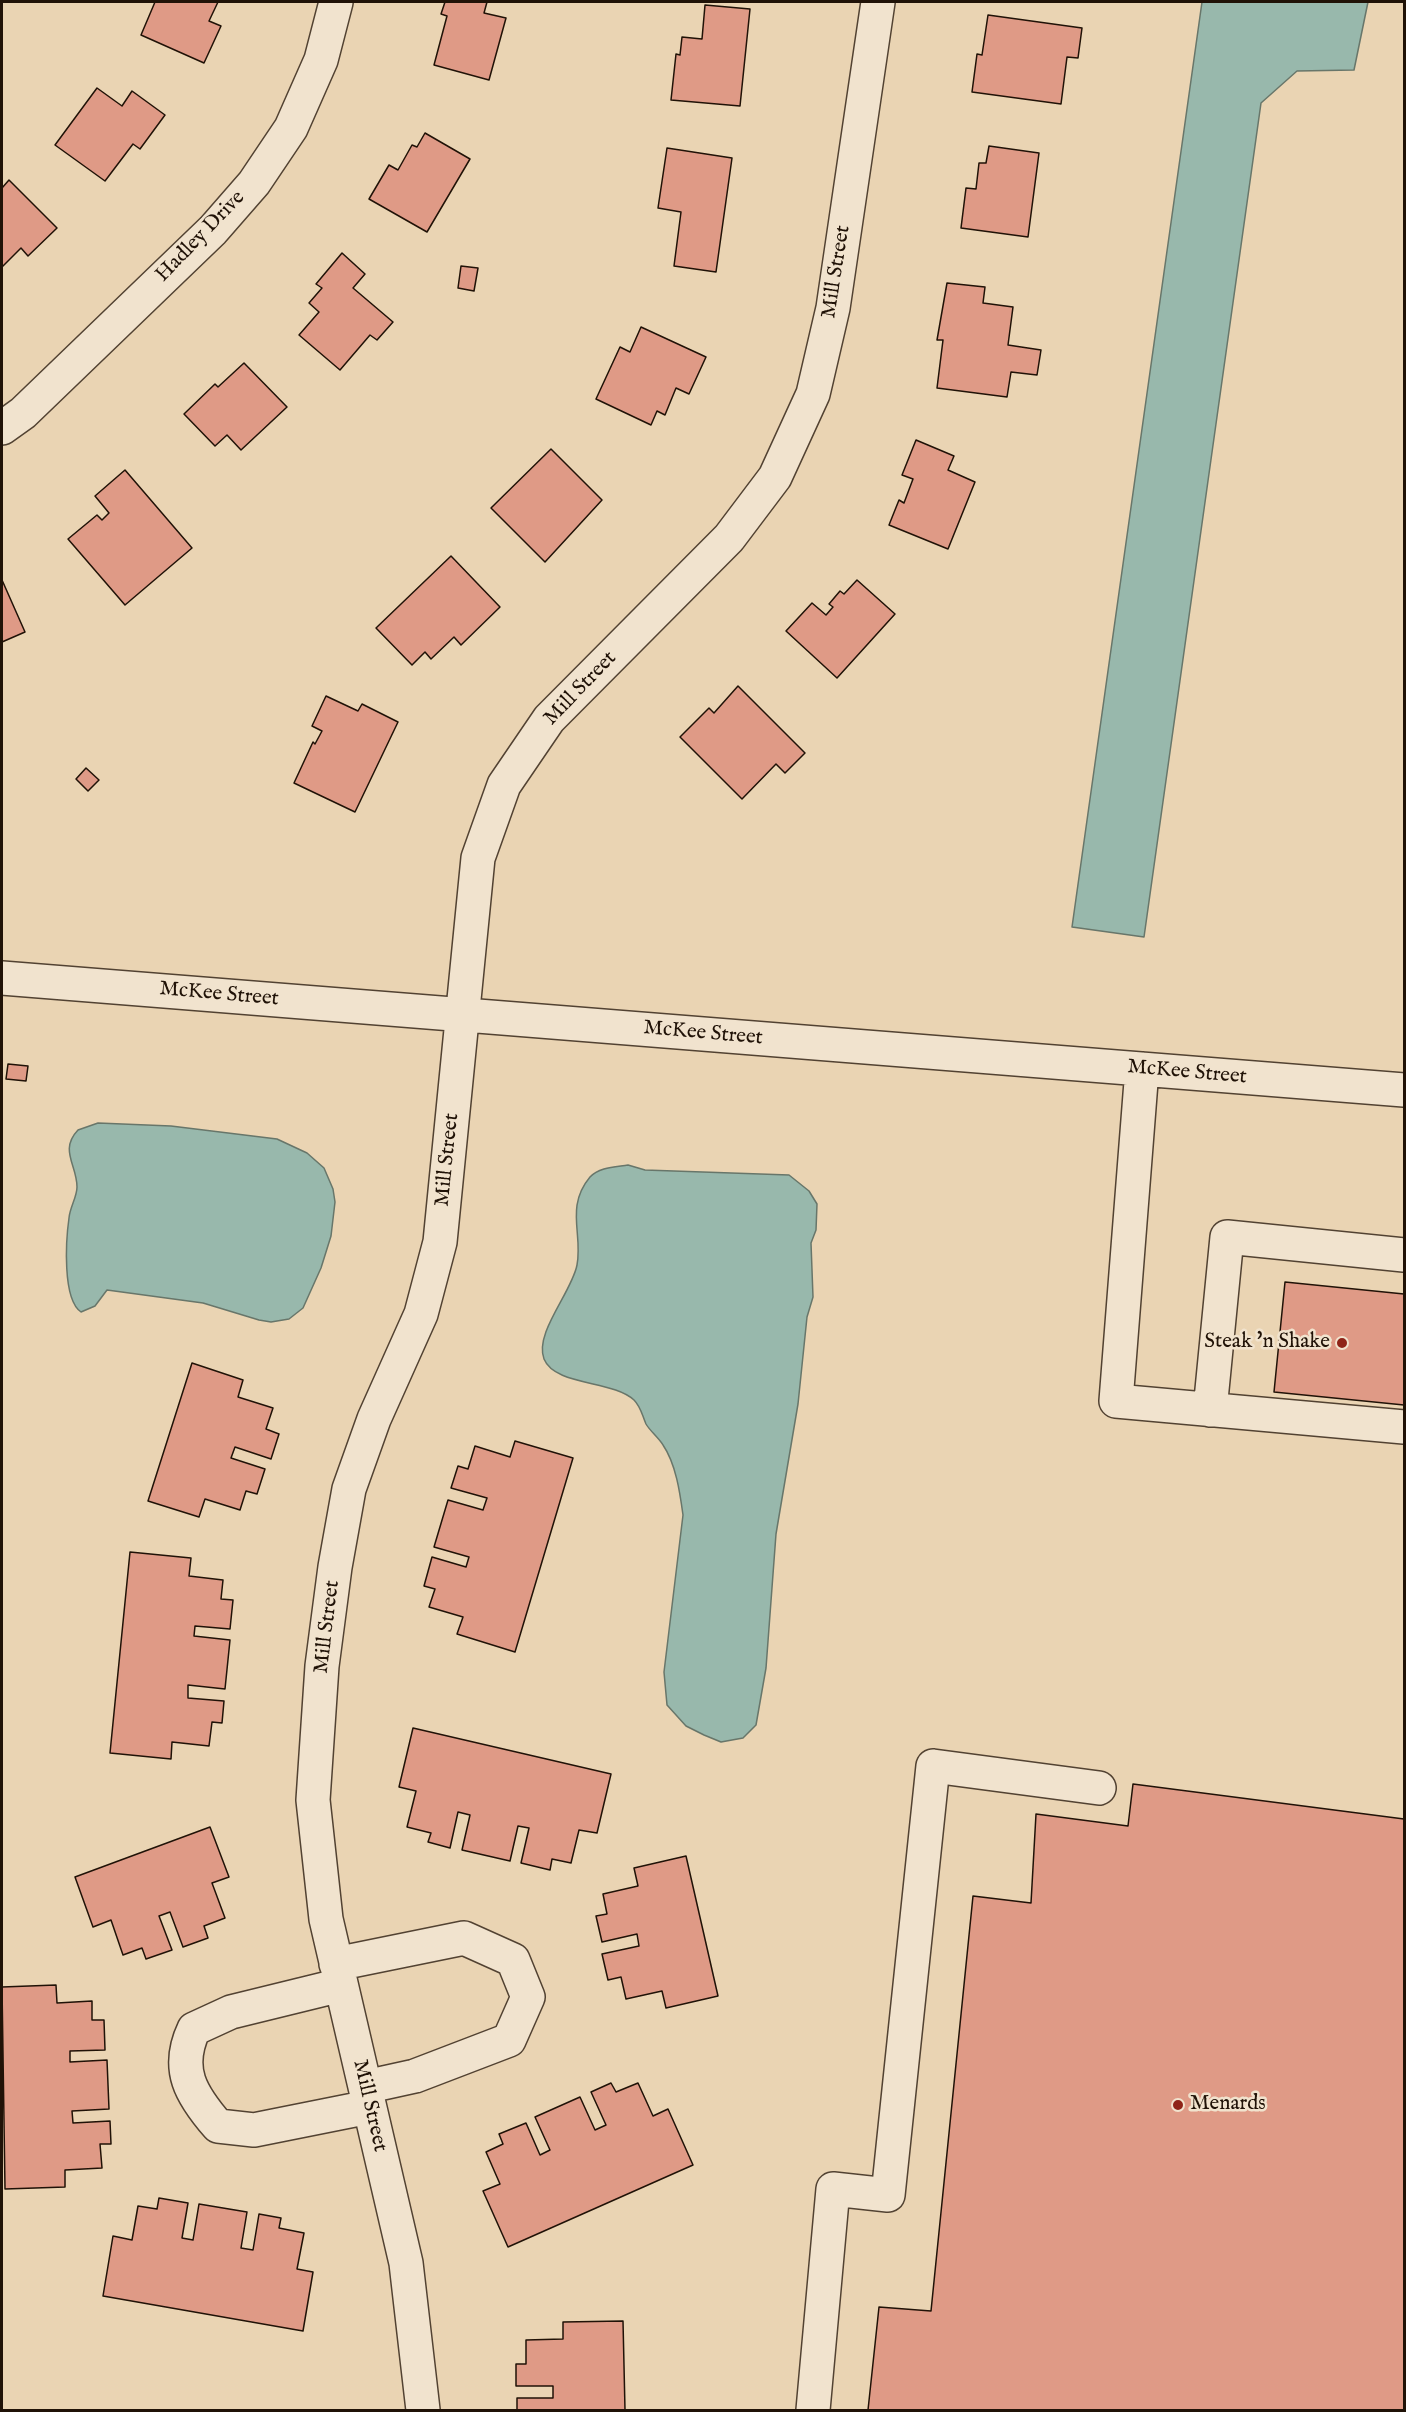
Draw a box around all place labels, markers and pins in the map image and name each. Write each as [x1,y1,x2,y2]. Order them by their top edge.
place label: Steak 'n Shake [1204,1330,1330,1356]
marker: Steak 'n Shake [1335,1336,1349,1350]
place label: Menards [1190,2092,1266,2118]
marker: Menards [1171,2098,1185,2112]

